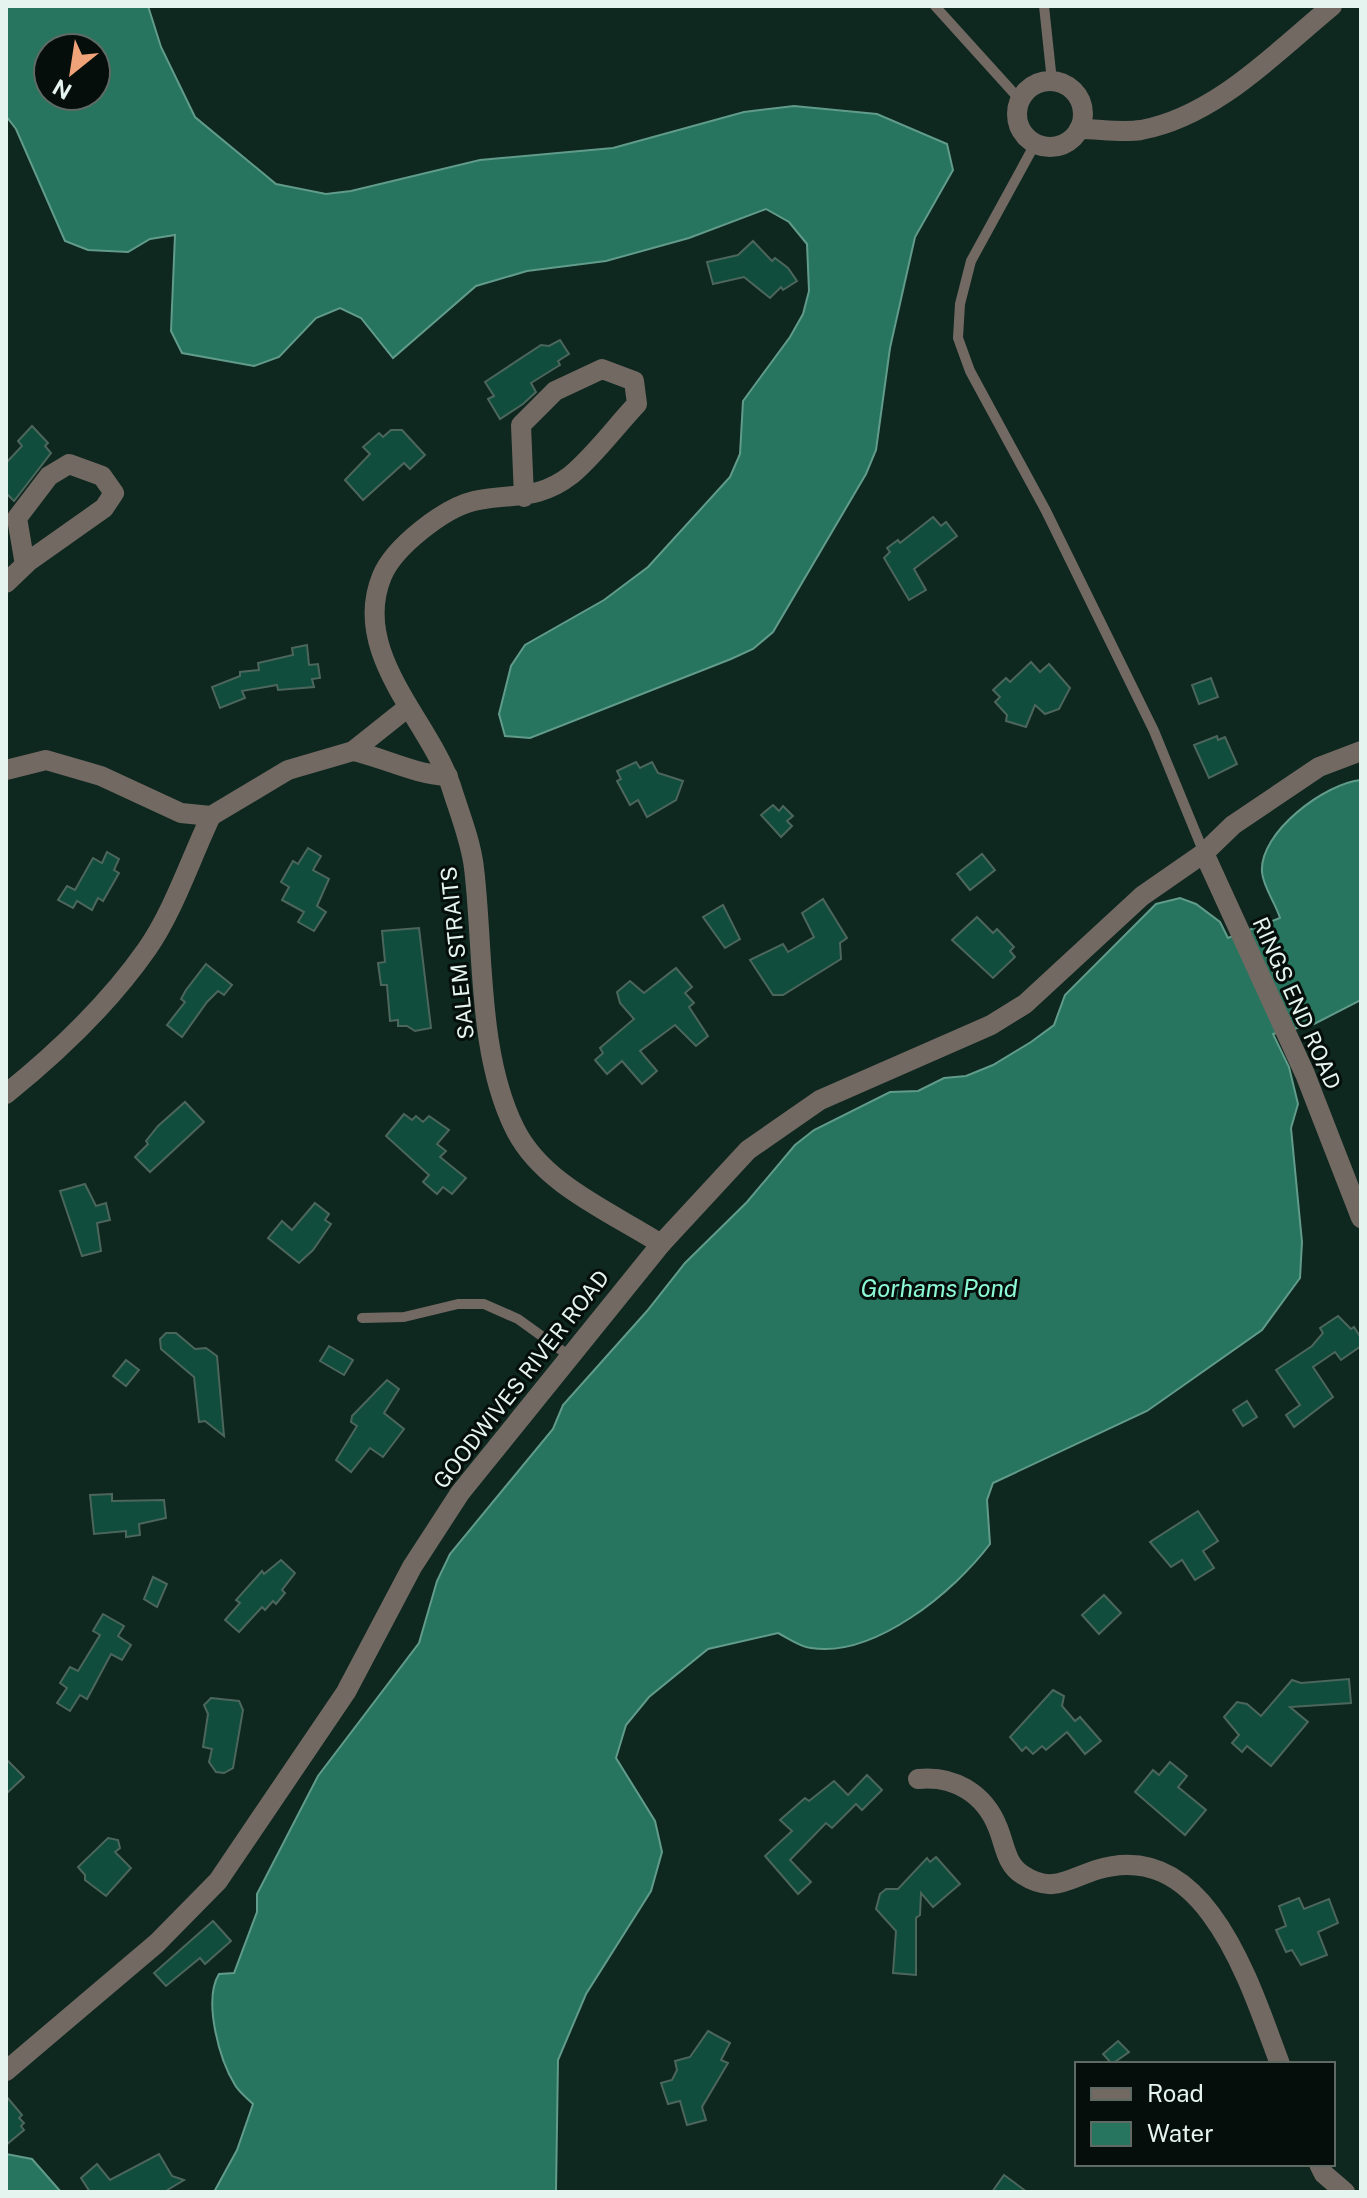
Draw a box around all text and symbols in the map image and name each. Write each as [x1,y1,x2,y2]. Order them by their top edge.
north arrow [32,32,112,112]
text: N [48,74,76,105]
street label: SALEM STRAITS [435,865,479,1041]
street label: RINGS END ROAD [1247,913,1347,1093]
street label: GOODWIVES RIVER ROAD [428,1265,614,1493]
water label: Gorhams Pond [860,1274,1018,1302]
legend [1075,2062,1335,2166]
text: Road [1147,2079,1204,2107]
text: Water [1147,2119,1214,2147]

